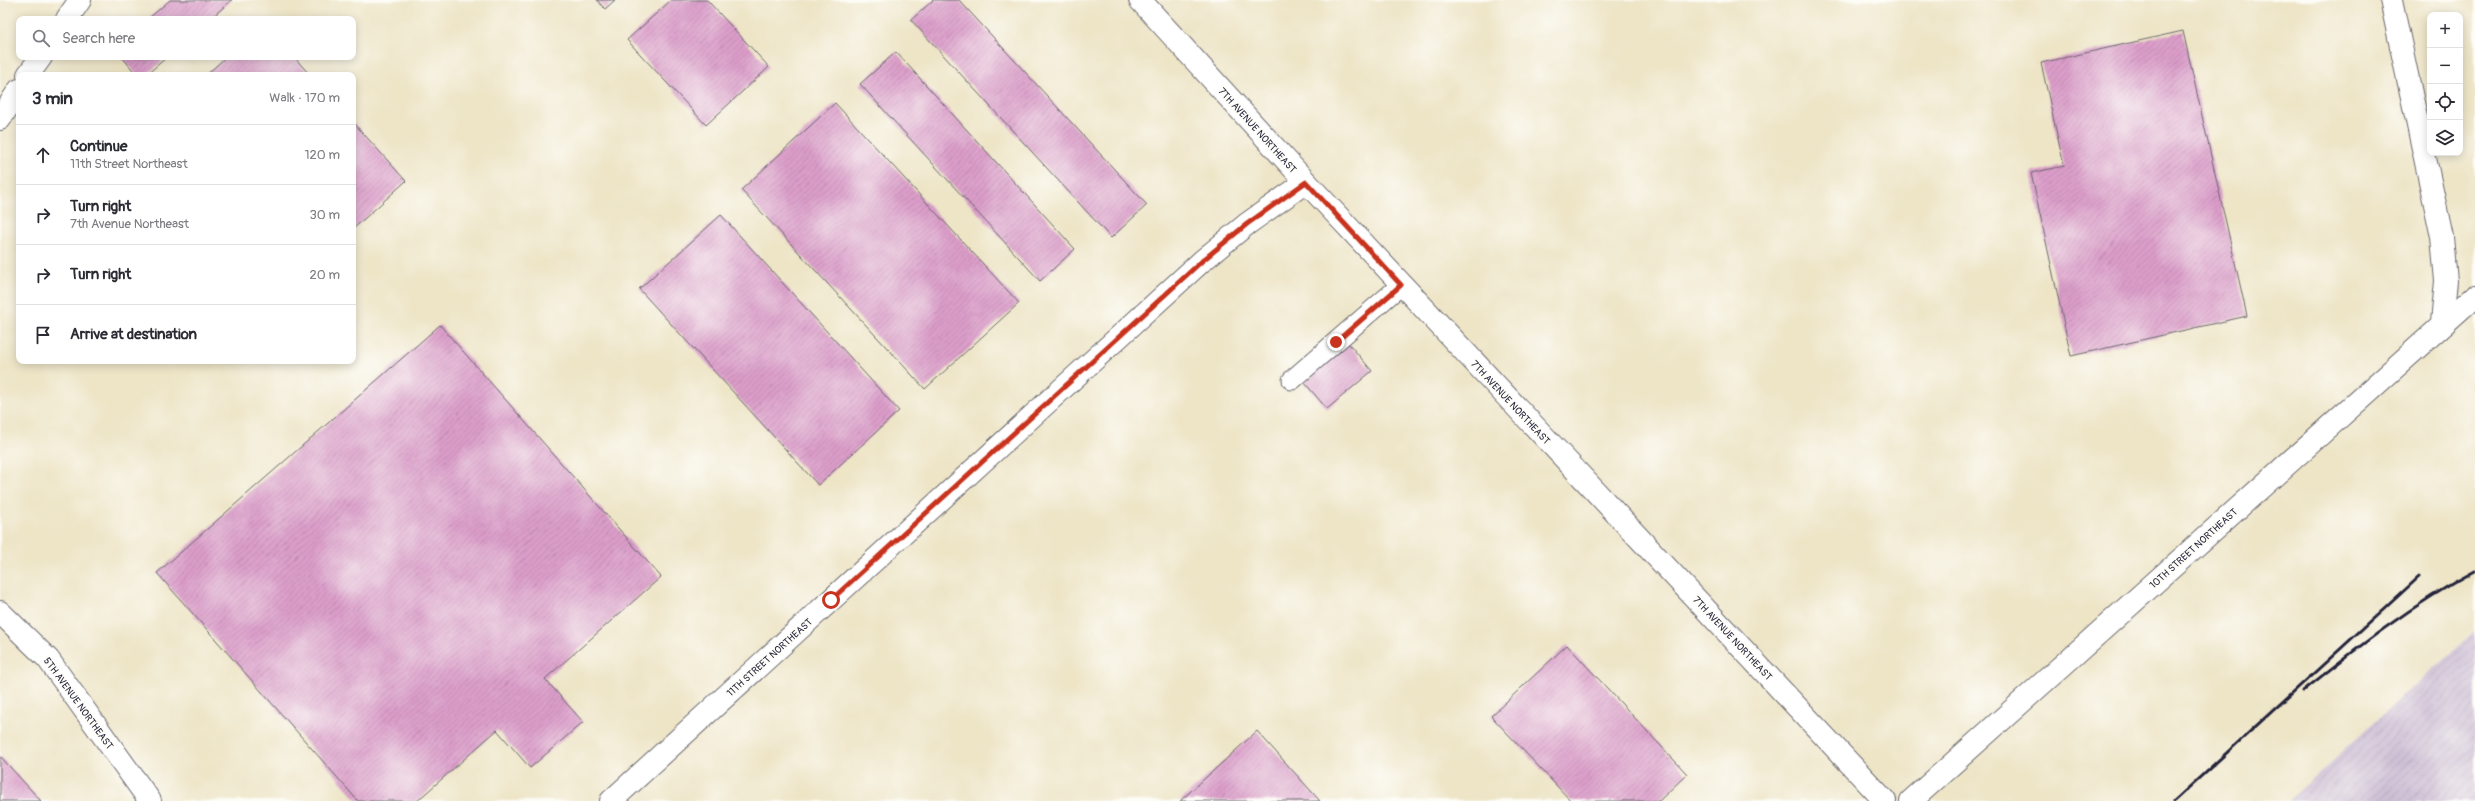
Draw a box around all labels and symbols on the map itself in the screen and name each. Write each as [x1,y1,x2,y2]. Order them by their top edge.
street label: 7TH AVENUE NORTHEAST [1216,86,1299,176]
route end [1327,333,1345,351]
street label: 7TH AVENUE NORTHEAST [1468,358,1553,448]
street label: 10TH STREET NORTHEAST [2147,506,2240,591]
route start [822,591,840,609]
street label: 7TH AVENUE NORTHEAST [1690,594,1775,684]
street label: 11TH STREET NORTHEAST [724,616,815,699]
street label: 5TH AVENUE NORTHEAST [41,655,116,752]

